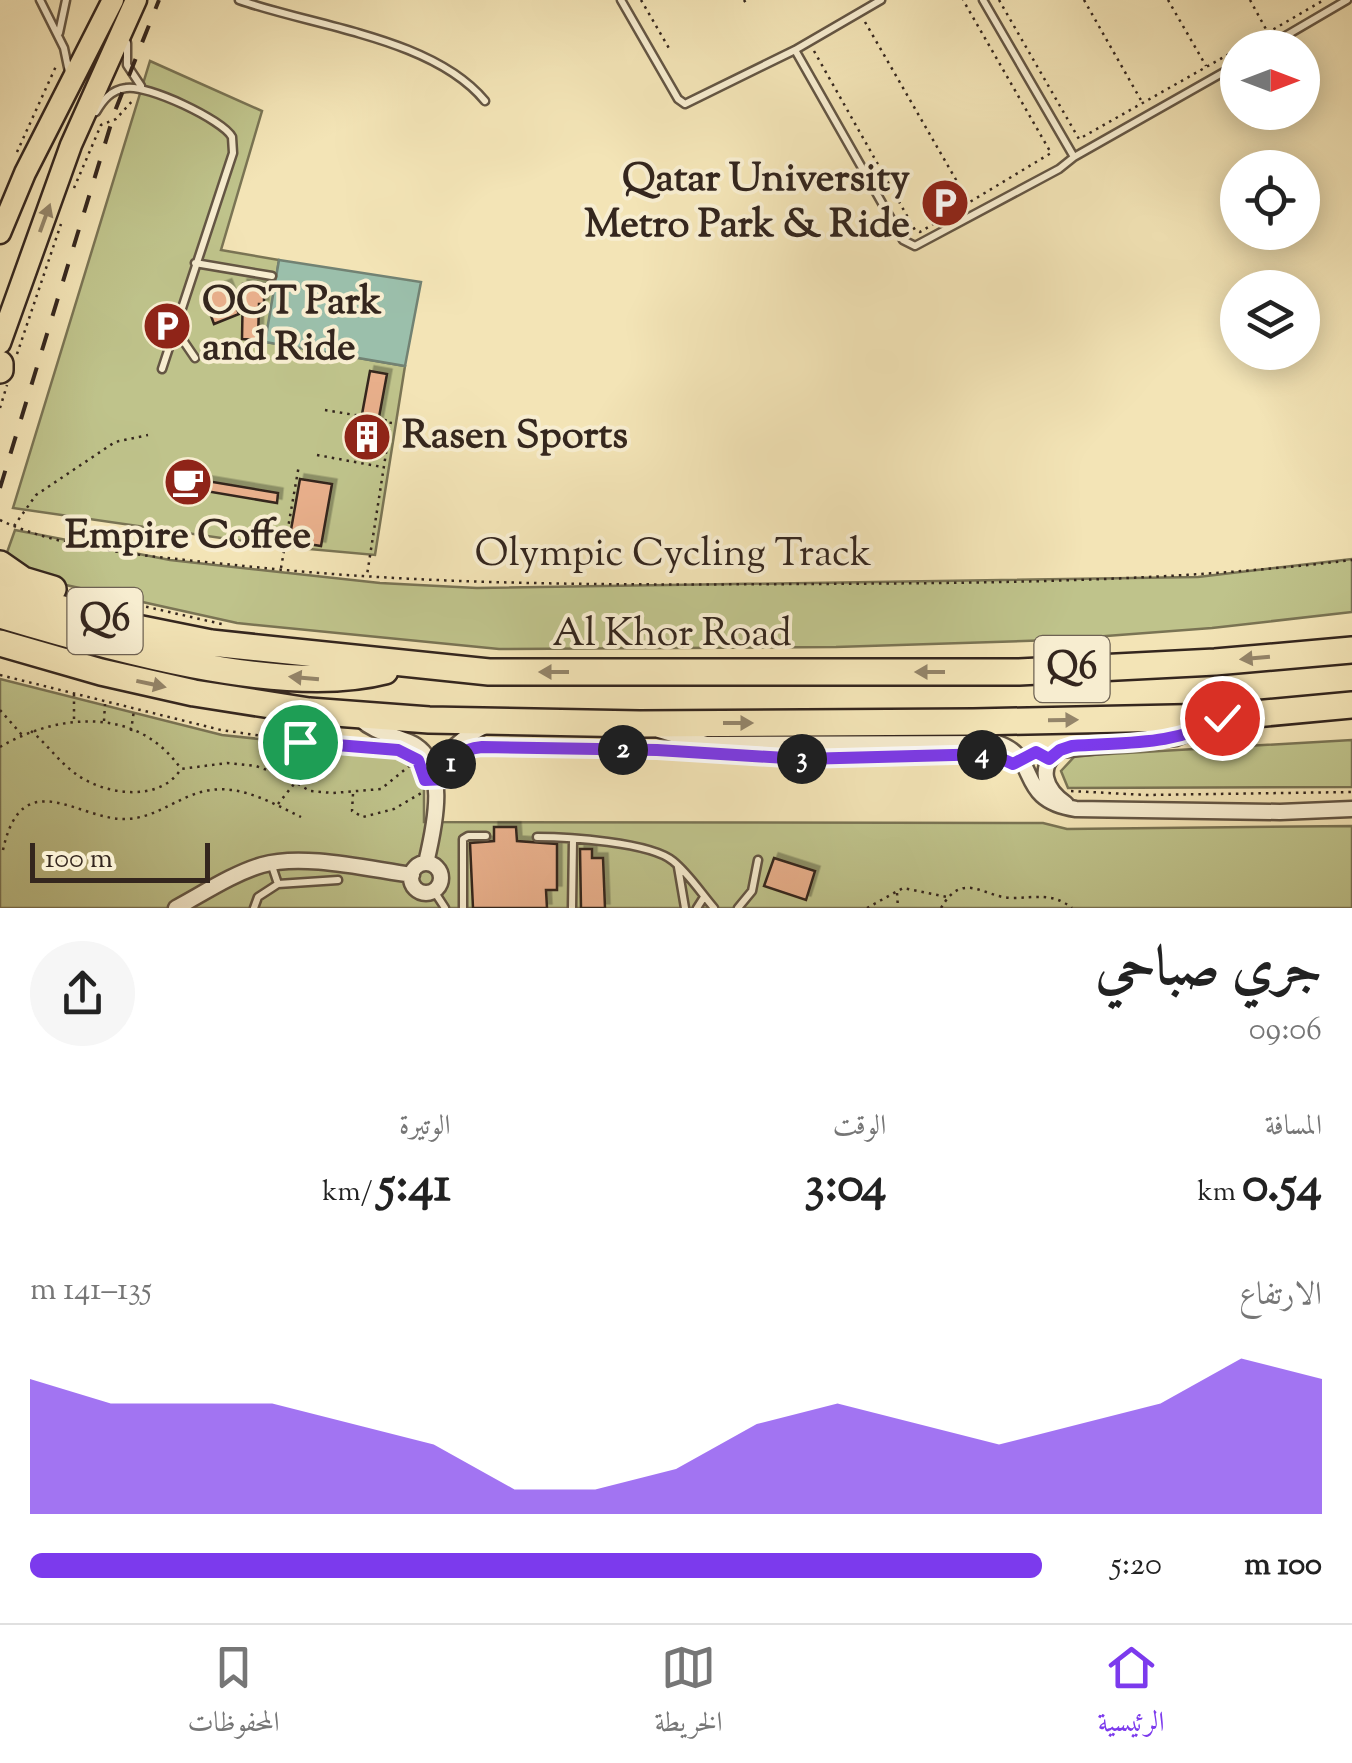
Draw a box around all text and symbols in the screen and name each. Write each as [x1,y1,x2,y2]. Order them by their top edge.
north arrow [1220,30,1320,130]
map controls [1220,30,1320,370]
button: locate [1220,150,1320,250]
place label: Qatar University Metro Park & Ride [584,152,910,255]
parking icon: Qatar University Metro Park & Ride [919,177,971,229]
one-way arrow [38,203,53,233]
button: layers [1220,270,1320,370]
place label: OCT Park and Ride [202,275,382,378]
parking icon: OCT Park and Ride [141,300,193,352]
place label: Rasen Sports [402,409,628,466]
building icon: Rasen Sports [341,411,393,463]
cafe icon: Empire Coffee [162,456,214,508]
place label: Empire Coffee [65,509,311,566]
street label: Olympic Cycling Track [474,527,872,584]
road number: Q6 [68,588,142,654]
street label: Al Khor Road [552,607,792,664]
road number: Q6 [1034,636,1110,702]
one-way arrow [1238,651,1270,667]
one-way arrow [537,664,569,680]
one-way arrow [914,664,946,680]
one-way arrow [287,669,319,685]
pin [1180,676,1265,761]
one-way arrow [136,677,167,692]
icon: check [1195,691,1250,746]
pin [258,700,343,785]
one-way arrow [1047,712,1079,728]
icon: arrive [273,715,328,770]
one-way arrow [722,715,754,731]
pin: 2 [598,725,648,775]
text: 2 [616,730,630,770]
pin: 4 [957,730,1007,780]
pin: 3 [777,734,827,784]
text: 4 [975,735,989,775]
pin: 1 [426,739,476,789]
text: 3 [796,739,808,779]
text: 1 [446,744,456,784]
scale bar [30,838,210,883]
text: 100 m [45,840,113,880]
text: جري صباحي [1096,931,1322,1010]
button: share [30,941,135,1046]
text: 09:06 [1249,1008,1322,1054]
text: الوتيرة [399,1107,451,1147]
text: الوقت [833,1107,886,1147]
text: المسافة [1265,1107,1322,1147]
text: 5:41 [378,1152,451,1224]
text: 3:04 [804,1152,886,1224]
text: 0.54 [1242,1152,1322,1224]
text: /km [322,1173,378,1213]
text: km [1198,1173,1242,1213]
text: 135–141 m [30,1268,152,1314]
text: الارتفاع [1239,1273,1322,1319]
text: 5:20 [1111,1543,1162,1589]
text: 100 m [1244,1543,1322,1589]
tab: المحفوظات [187,1640,280,1749]
tab: الخريطة [654,1640,723,1749]
tab: الرئيسية [1097,1640,1165,1749]

